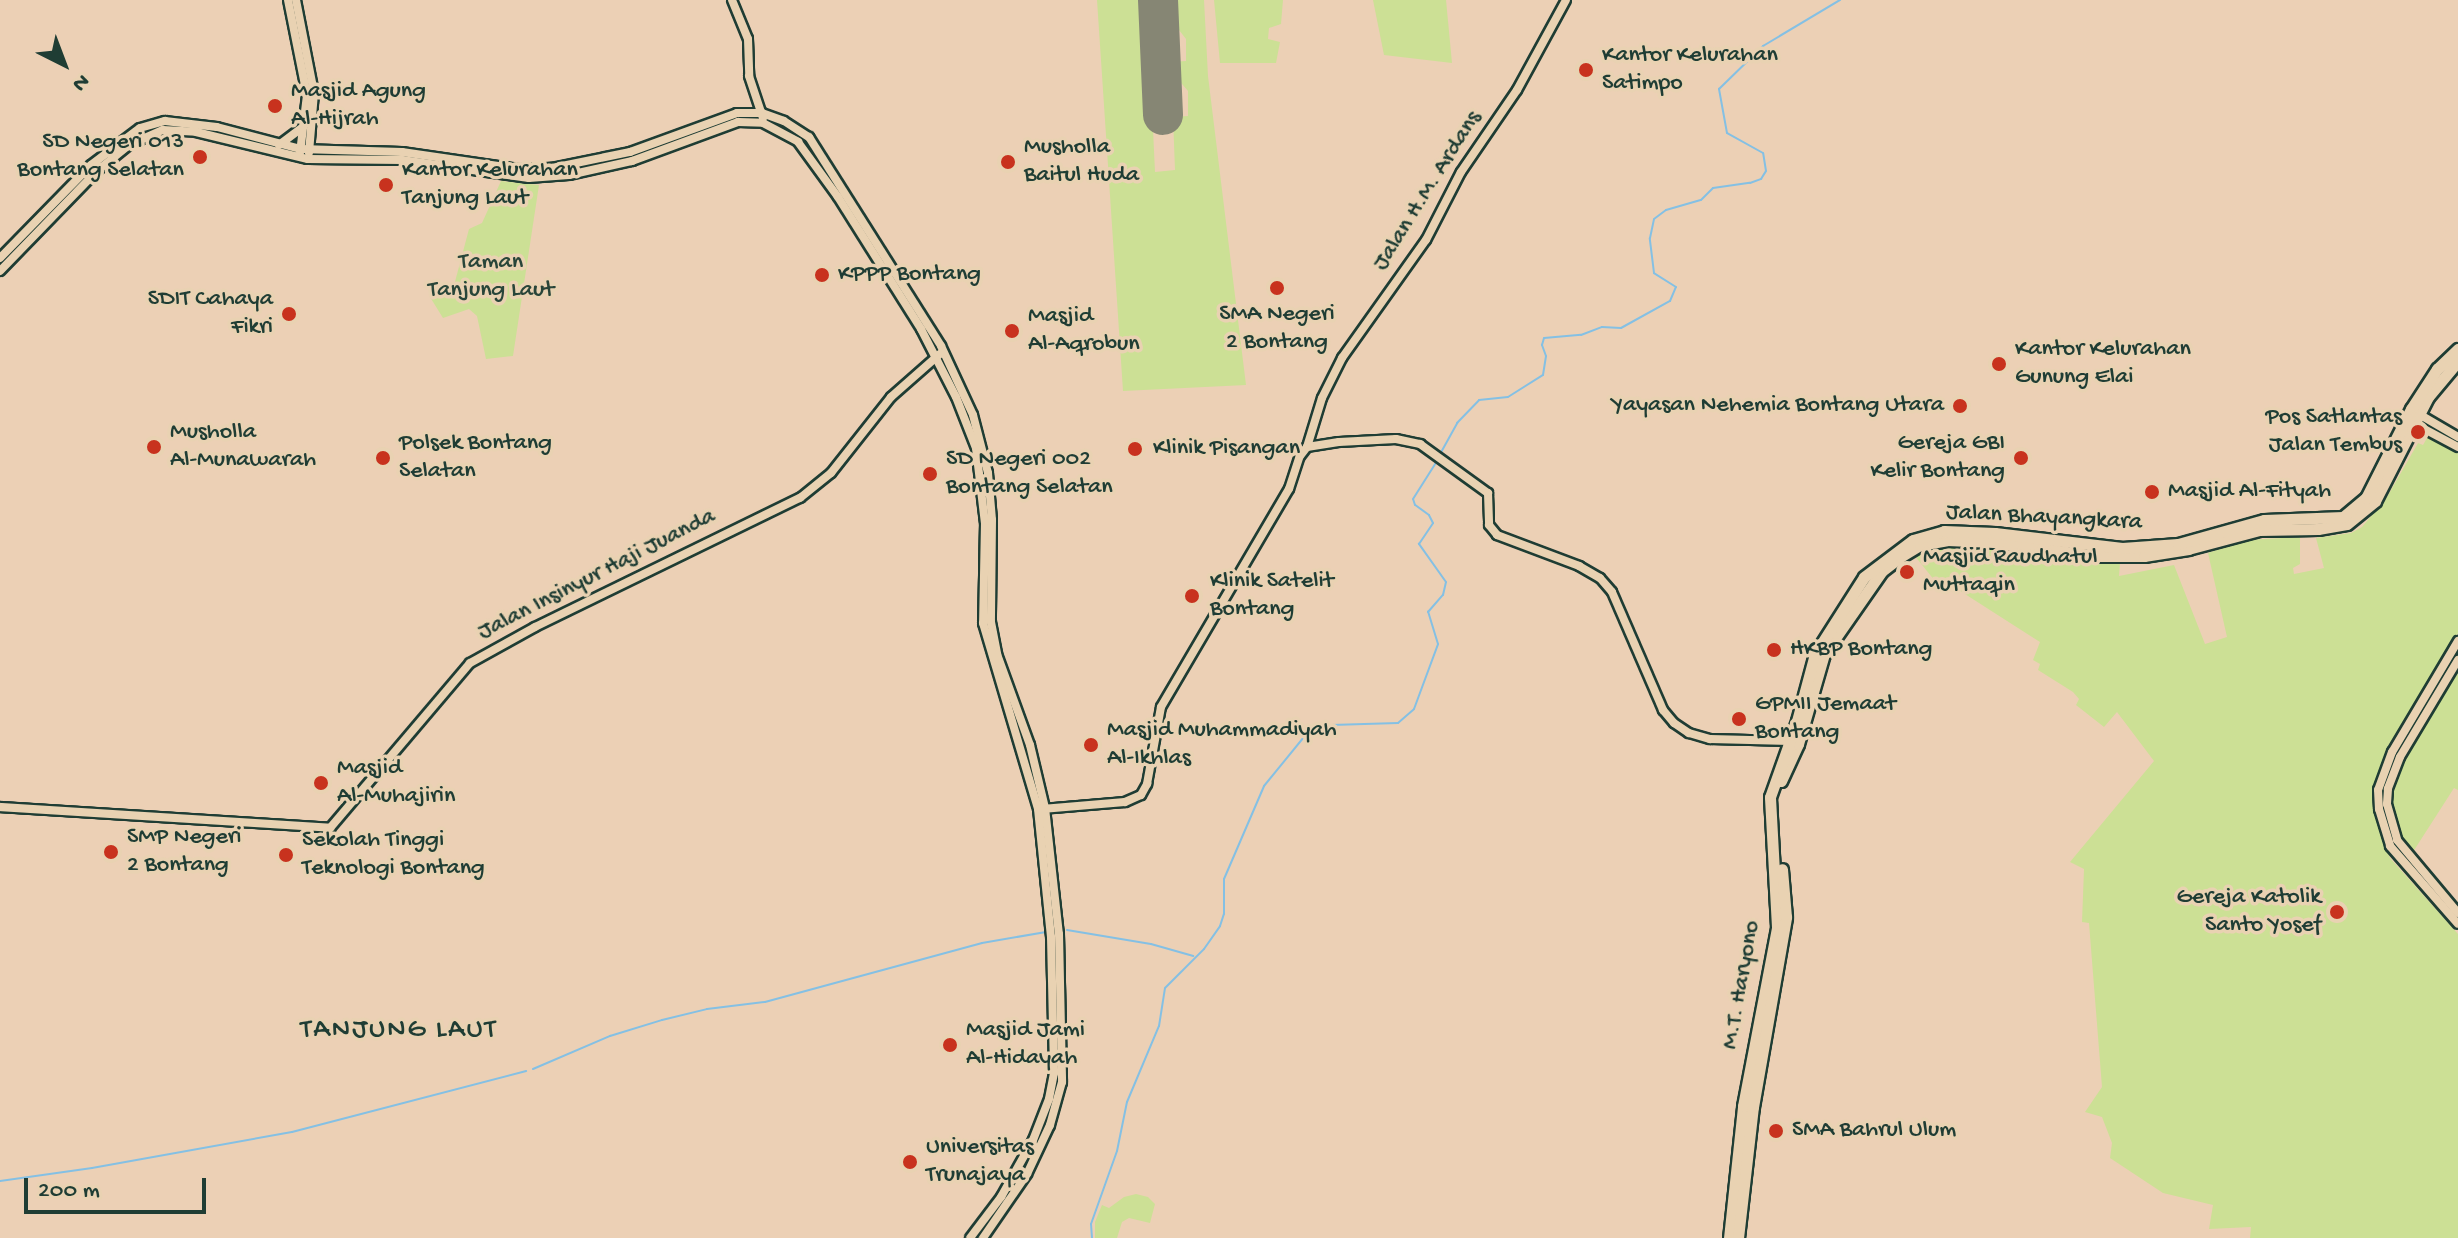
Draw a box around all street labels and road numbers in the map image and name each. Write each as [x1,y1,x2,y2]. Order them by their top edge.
street label: Jalan H.M. Ardans [1367,106,1489,276]
street label: Jalan Bhayangkara [1945,498,2143,538]
street label: Jalan Insinyur Haji Juanda [473,503,721,647]
street label: M.T. Haryono [1717,918,1767,1052]

